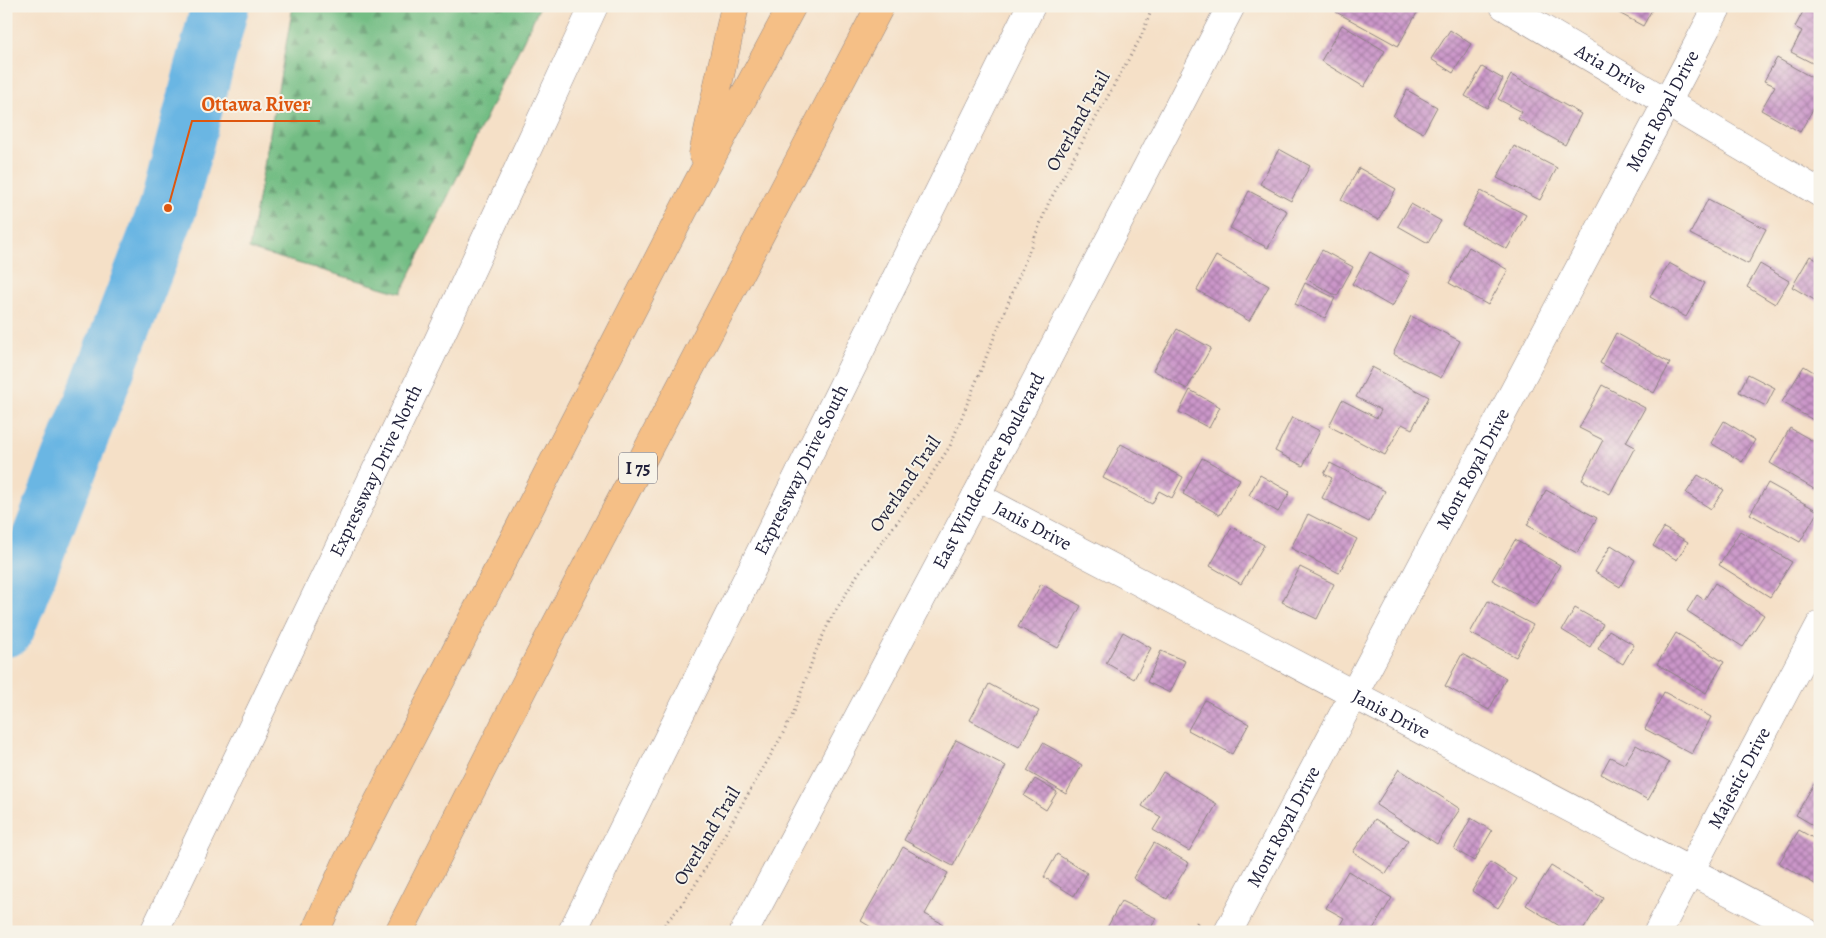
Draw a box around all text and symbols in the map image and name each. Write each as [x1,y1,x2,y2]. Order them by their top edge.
street label: Aria Drive [1569,37,1651,100]
street label: Mont Royal Drive [1620,46,1705,176]
street label: Overland Trail [1040,66,1116,176]
callout: Ottawa River [192,86,320,121]
text: Ottawa River [202,91,310,118]
street label: East Windermere Boulevard [926,368,1051,574]
street label: Expressway Drive North [323,380,428,561]
street label: Expressway Drive South [748,380,854,559]
street label: Mont Royal Drive [1430,404,1516,534]
street label: Overland Trail [863,430,947,537]
road number: I 75 [619,452,657,483]
street label: Janis Drive [989,495,1076,557]
street label: Janis Drive [1348,683,1435,745]
street label: Majestic Drive [1702,723,1777,834]
street label: Mont Royal Drive [1241,762,1326,892]
street label: Overland Trail [667,781,747,890]

